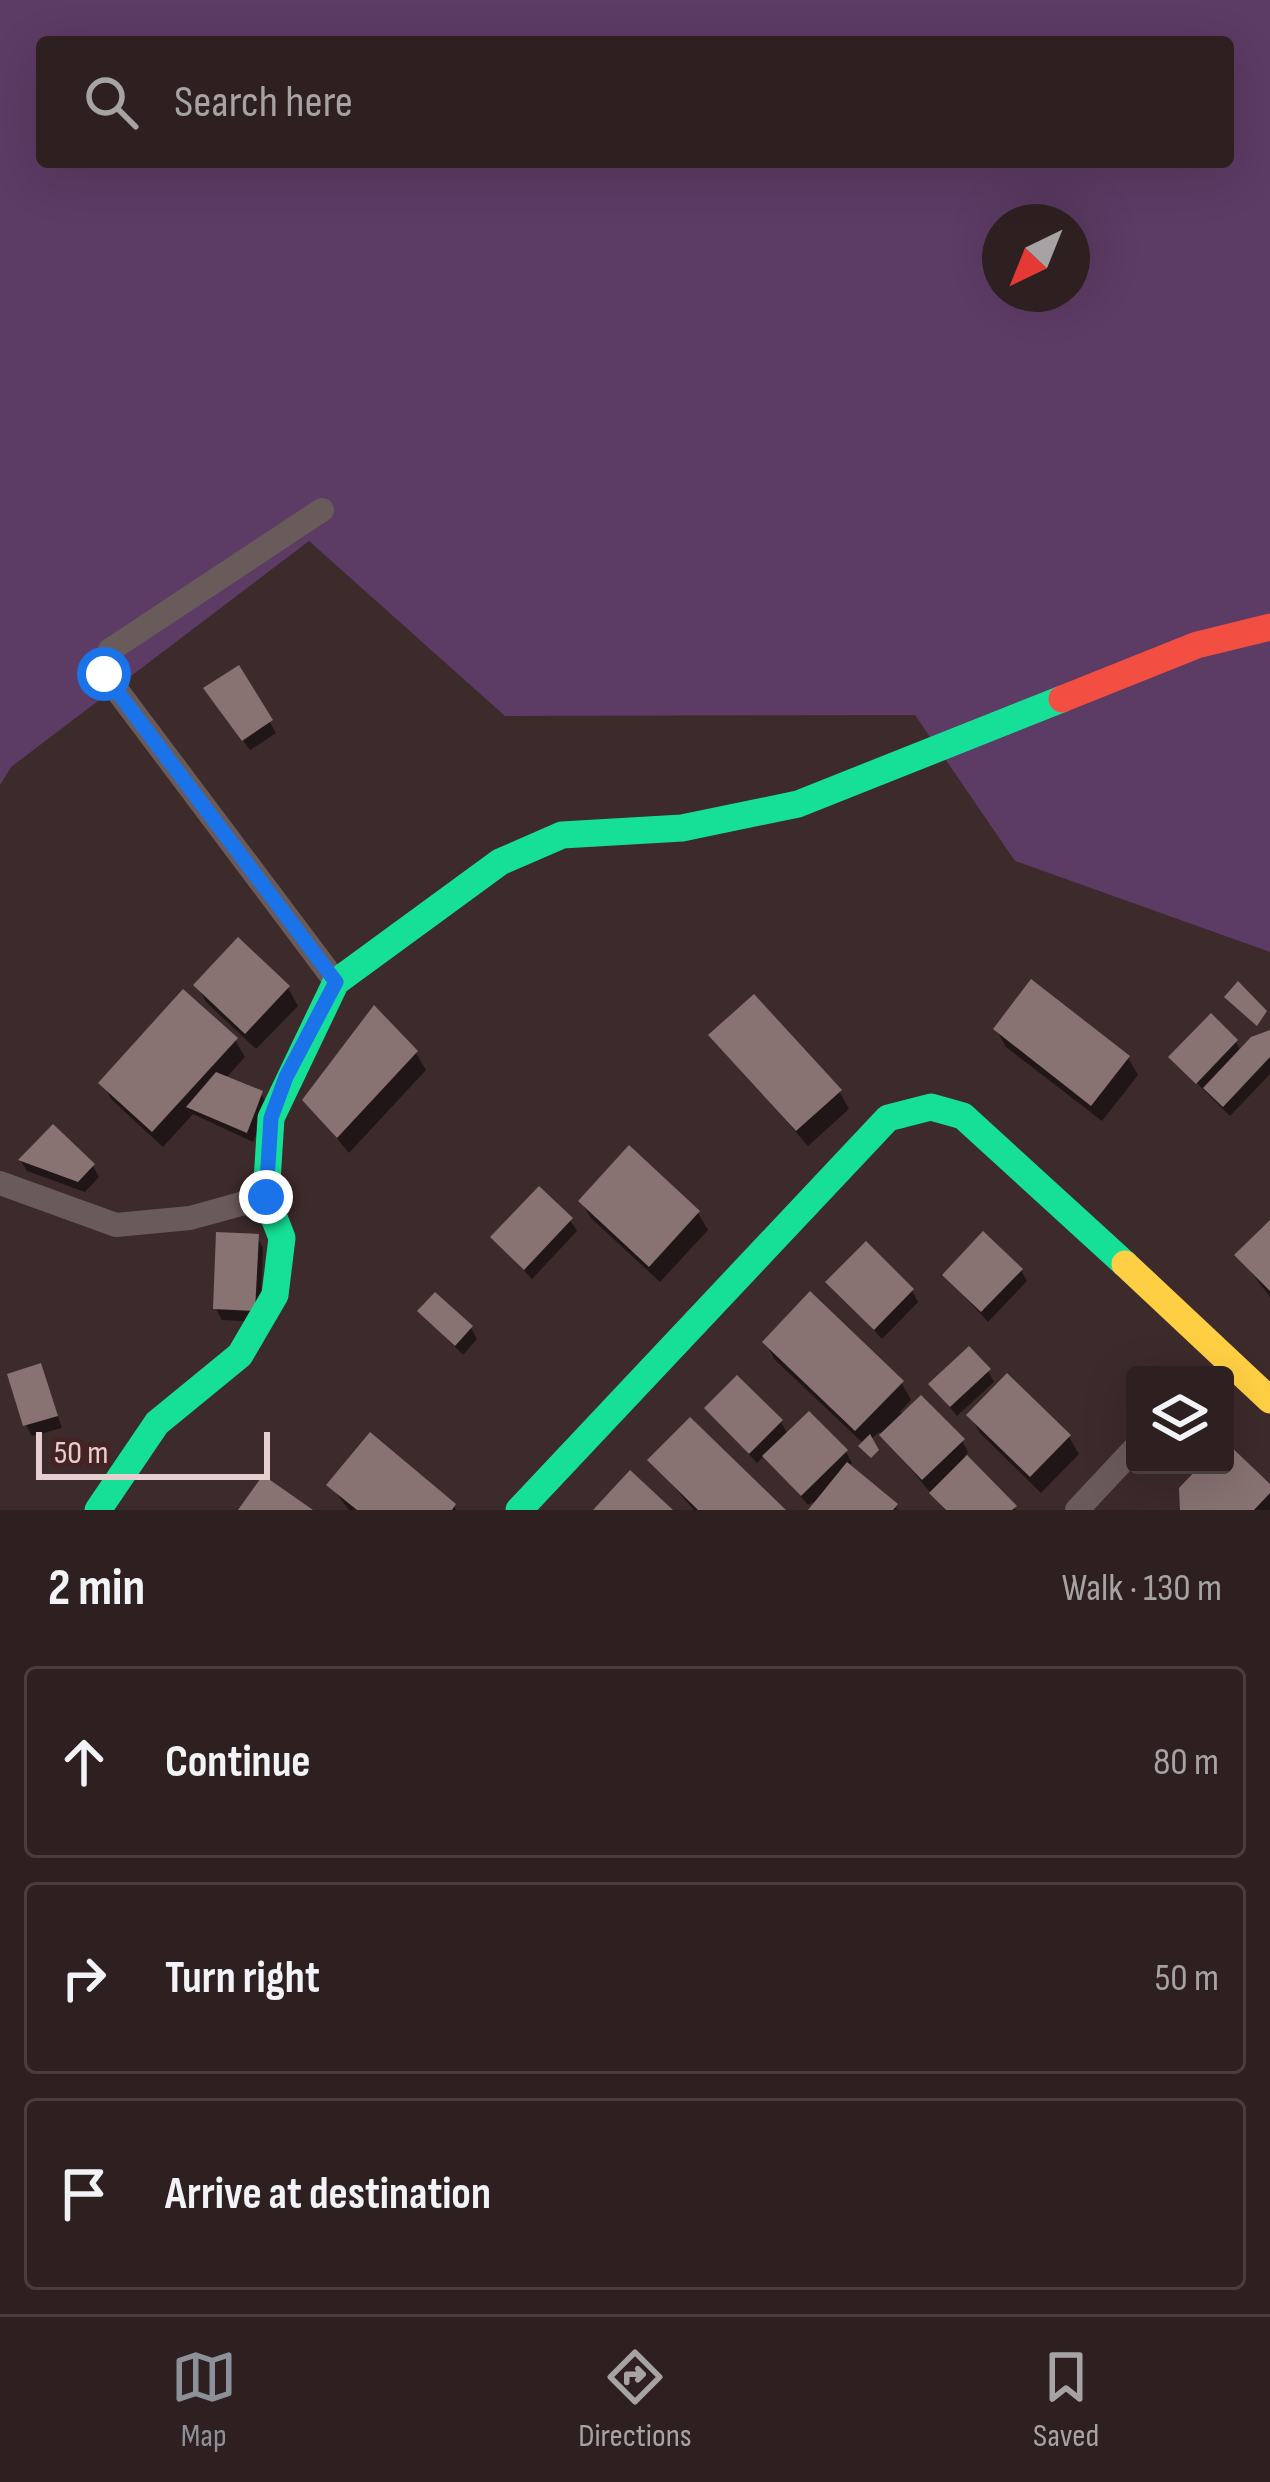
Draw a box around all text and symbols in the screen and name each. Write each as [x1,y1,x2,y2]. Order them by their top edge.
search box [36,36,1234,168]
icon: search [78,69,144,135]
text: Search here [174,75,353,130]
north arrow [982,204,1090,312]
route start [77,647,131,701]
route end [239,1170,293,1224]
map controls [1126,1366,1234,1474]
button: layers [1126,1366,1234,1474]
scale bar [36,1426,270,1479]
text: 50 m [54,1433,108,1473]
text: 2 min [48,1558,145,1619]
text: Walk · 130 m [1062,1565,1222,1612]
icon: ahead [51,1729,117,1795]
text: Continue [165,1735,311,1790]
text: 80 m [1153,1739,1219,1786]
icon: right [51,1945,117,2011]
text: Turn right [165,1951,320,2006]
text: 50 m [1155,1955,1219,2002]
icon: arrive [51,2161,117,2227]
text: Arrive at destination [165,2167,491,2222]
tab: Map [171,2344,237,2456]
tab: Directions [578,2344,692,2456]
tab: Saved [1033,2344,1099,2456]

